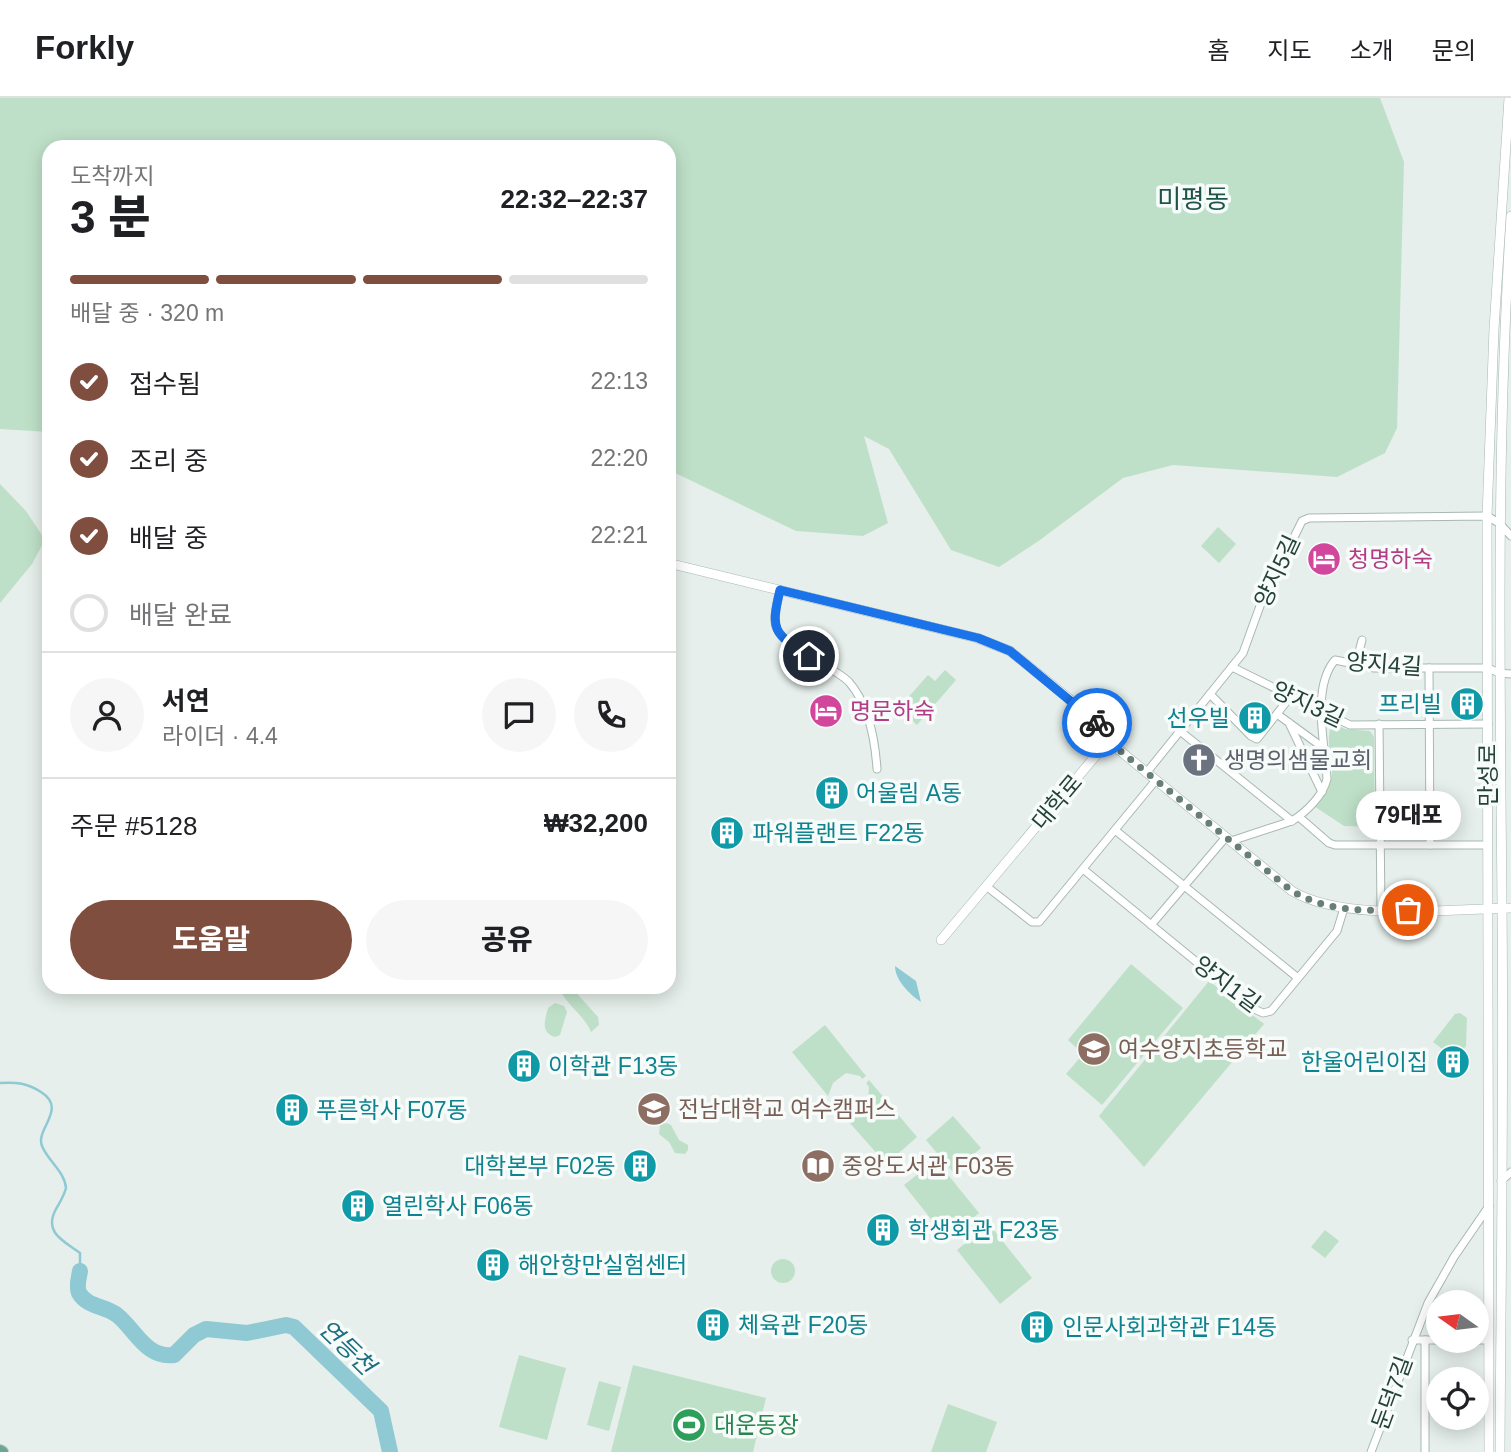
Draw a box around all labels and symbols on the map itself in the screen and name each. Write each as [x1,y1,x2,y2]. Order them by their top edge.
district label: 미평동 [1157,184,1229,214]
street label: 양지5길 [1249,531,1305,611]
hotel icon: 청명하숙 [1305,540,1343,578]
place label: 청명하숙 [1348,546,1433,572]
pin [779,626,839,686]
street label: 양지4길 [1345,648,1423,680]
street label: 양지3길 [1268,676,1348,732]
building icon: 프리빌 [1448,685,1486,723]
courier [1062,688,1132,758]
place label: 프리빌 [1379,691,1442,717]
hotel icon: 명문하숙 [807,692,845,730]
place label: 명문하숙 [850,698,935,724]
building icon: 선우빌 [1236,699,1274,737]
place label: 선우빌 [1167,705,1230,731]
church icon: 생명의샘물교회 [1180,741,1218,779]
street label: 만성로 [1475,743,1501,807]
place label: 생명의샘물교회 [1224,747,1372,773]
street label: 대학로 [1027,769,1087,835]
building icon: 어울림 A동 [813,774,851,812]
place label: 어울림 A동 [856,780,962,806]
callout: 79대포 [1356,791,1460,840]
building icon: 파워플랜트 F22동 [708,814,746,852]
place label: 파워플랜트 F22동 [752,820,925,846]
pin [1378,880,1438,940]
street label: 양지1길 [1189,951,1265,1017]
school or university icon: 여수양지초등학교 [1075,1030,1113,1068]
place label: 여수양지초등학교 [1118,1036,1287,1062]
building icon: 한울어린이집 [1434,1043,1472,1081]
building icon: 이학관 F13동 [505,1047,543,1085]
place label: 한울어린이집 [1301,1049,1428,1075]
place label: 이학관 F13동 [548,1053,679,1079]
school or university icon: 전남대학교 여수캠퍼스 [635,1090,673,1128]
building icon: 푸른학사 F07동 [273,1091,311,1129]
place label: 전남대학교 여수캠퍼스 [678,1096,896,1122]
place label: 푸른학사 F07동 [316,1097,468,1123]
building icon: 대학본부 F02동 [621,1147,659,1185]
library icon: 중앙도서관 F03동 [799,1147,837,1185]
place label: 대학본부 F02동 [464,1153,616,1179]
place label: 중앙도서관 F03동 [842,1153,1015,1179]
building icon: 열린학사 F06동 [339,1187,377,1225]
place label: 열린학사 F06동 [382,1193,534,1219]
building icon: 학생회관 F23동 [864,1211,902,1249]
place label: 학생회관 F23동 [908,1217,1060,1243]
building icon: 해안항만실험센터 [474,1246,512,1284]
place label: 해안항만실험센터 [518,1252,687,1278]
north arrow [1426,1290,1489,1353]
building icon: 체육관 F20동 [694,1306,732,1344]
building icon: 인문사회과학관 F14동 [1018,1308,1056,1346]
place label: 체육관 F20동 [738,1312,869,1338]
water label: 연등천 [314,1314,382,1382]
place label: 인문사회과학관 F14동 [1062,1314,1277,1340]
street label: 둔덕7길 [1367,1353,1417,1433]
sports icon: 대운동장 [670,1406,708,1444]
place label: 대운동장 [714,1412,799,1438]

